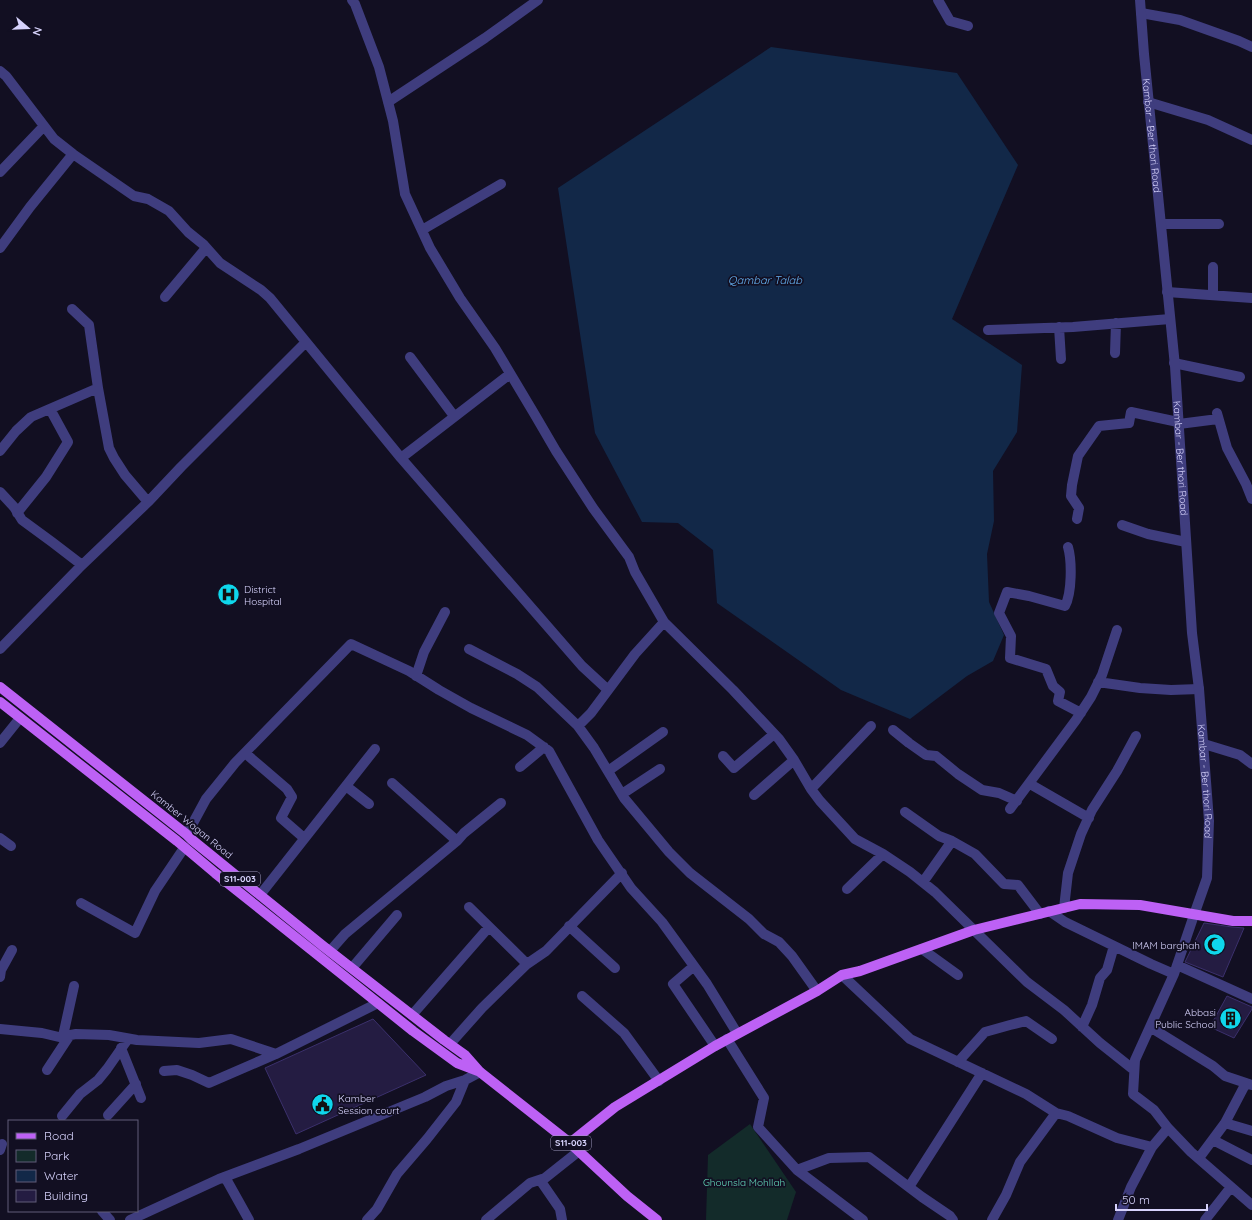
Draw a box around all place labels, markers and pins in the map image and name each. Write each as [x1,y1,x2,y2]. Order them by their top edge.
hospital icon: District Hospital [216,582,242,608]
place label: District Hospital [244,583,282,608]
mosque icon: IMAM barghah [1202,932,1228,958]
place label: IMAM barghah [1132,939,1200,952]
building icon: Abbasi Public School [1218,1005,1244,1031]
place label: Abbasi Public School [1155,1006,1216,1031]
public building icon: Kamber Session court [309,1091,335,1117]
place label: Kamber Session court [338,1092,400,1117]

